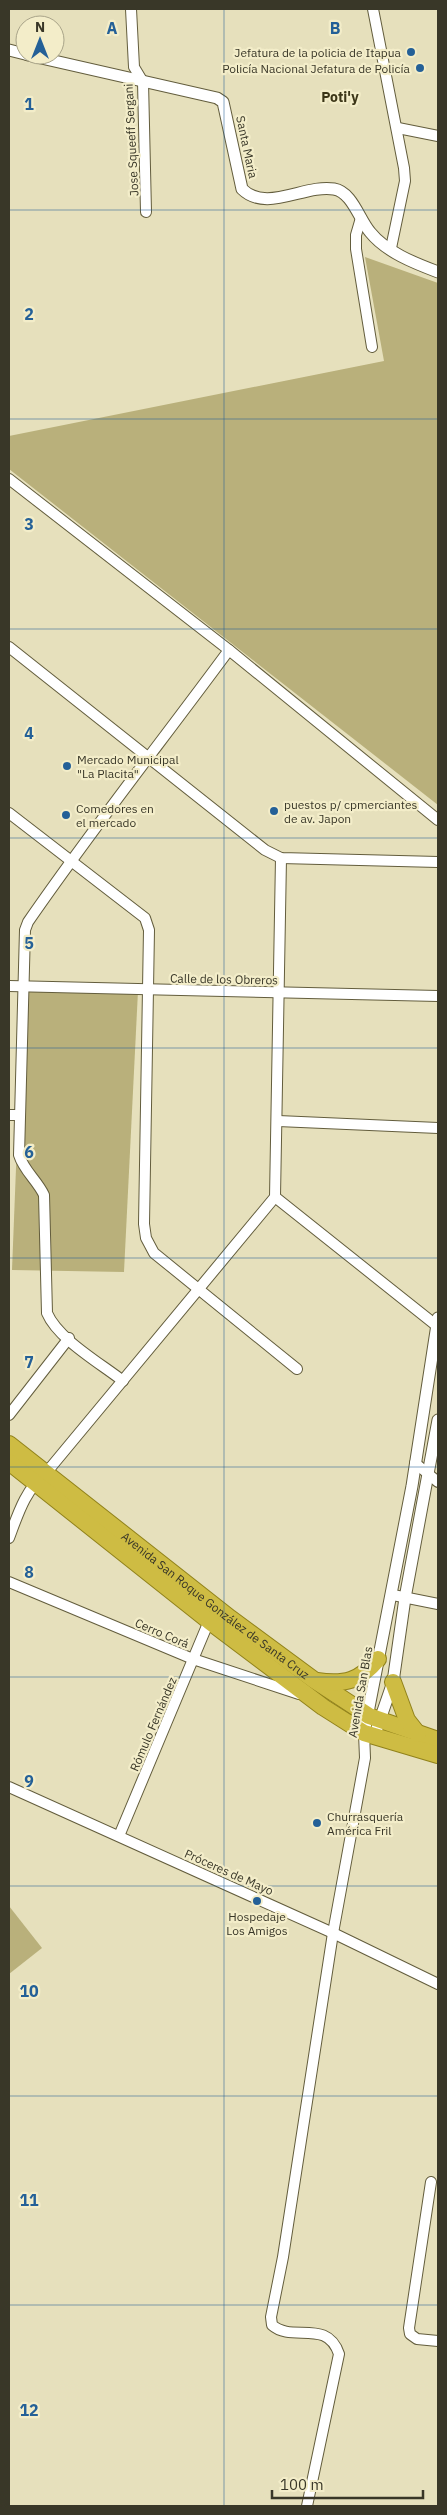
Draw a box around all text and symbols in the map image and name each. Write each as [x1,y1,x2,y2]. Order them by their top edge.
north arrow [15,15,65,65]
text: N [35,18,45,36]
text: A [107,18,118,38]
text: B [330,18,341,38]
place label: Jefatura de la policia de Itapua [234,45,402,60]
marker: Jefatura de la policia de Itapua [405,46,417,58]
place label: Policía Nacional Jefatura de Policía [222,61,411,76]
marker: Policía Nacional Jefatura de Policía [414,62,426,74]
street label: Jose Squeeff Sergani [121,83,141,197]
district label: Poti'y [321,88,359,106]
text: 1 [24,94,34,114]
street label: Santa Maria [233,114,261,180]
text: 2 [24,304,34,324]
text: 3 [24,514,34,534]
text: 4 [24,723,34,743]
place label: Mercado Municipal "La Placita" [77,752,179,781]
marker: Mercado Municipal "La Placita" [61,760,73,772]
place label: puestos p/ cpmerciantes de av. Japon [284,797,417,826]
place label: Comedores en el mercado [76,801,154,830]
marker: puestos p/ cpmerciantes de av. Japon [268,805,280,817]
marker: Comedores en el mercado [60,809,72,821]
text: 5 [24,933,34,953]
street label: Calle de los Obreros [170,971,278,987]
text: 6 [24,1142,34,1162]
text: 7 [24,1352,34,1372]
street label: Avenida San Roque González de Santa Cruz [119,1528,313,1682]
text: 8 [24,1562,34,1582]
street label: Cerro Corá [133,1615,192,1651]
street label: Avenida San Blas [345,1645,375,1739]
street label: Rómulo Fernández [126,1674,180,1773]
text: 9 [24,1771,34,1791]
place label: Churrasquería América Fril [327,1809,404,1838]
marker: Churrasquería América Fril [311,1817,323,1829]
street label: Próceres de Mayo [182,1846,276,1898]
marker: Hospedaje Los Amigos [251,1895,263,1907]
place label: Hospedaje Los Amigos [226,1909,288,1938]
text: 10 [19,1981,39,2001]
text: 11 [19,2190,39,2210]
text: 12 [19,2400,39,2420]
scale bar [272,2468,423,2500]
text: 100 m [280,2475,324,2494]

